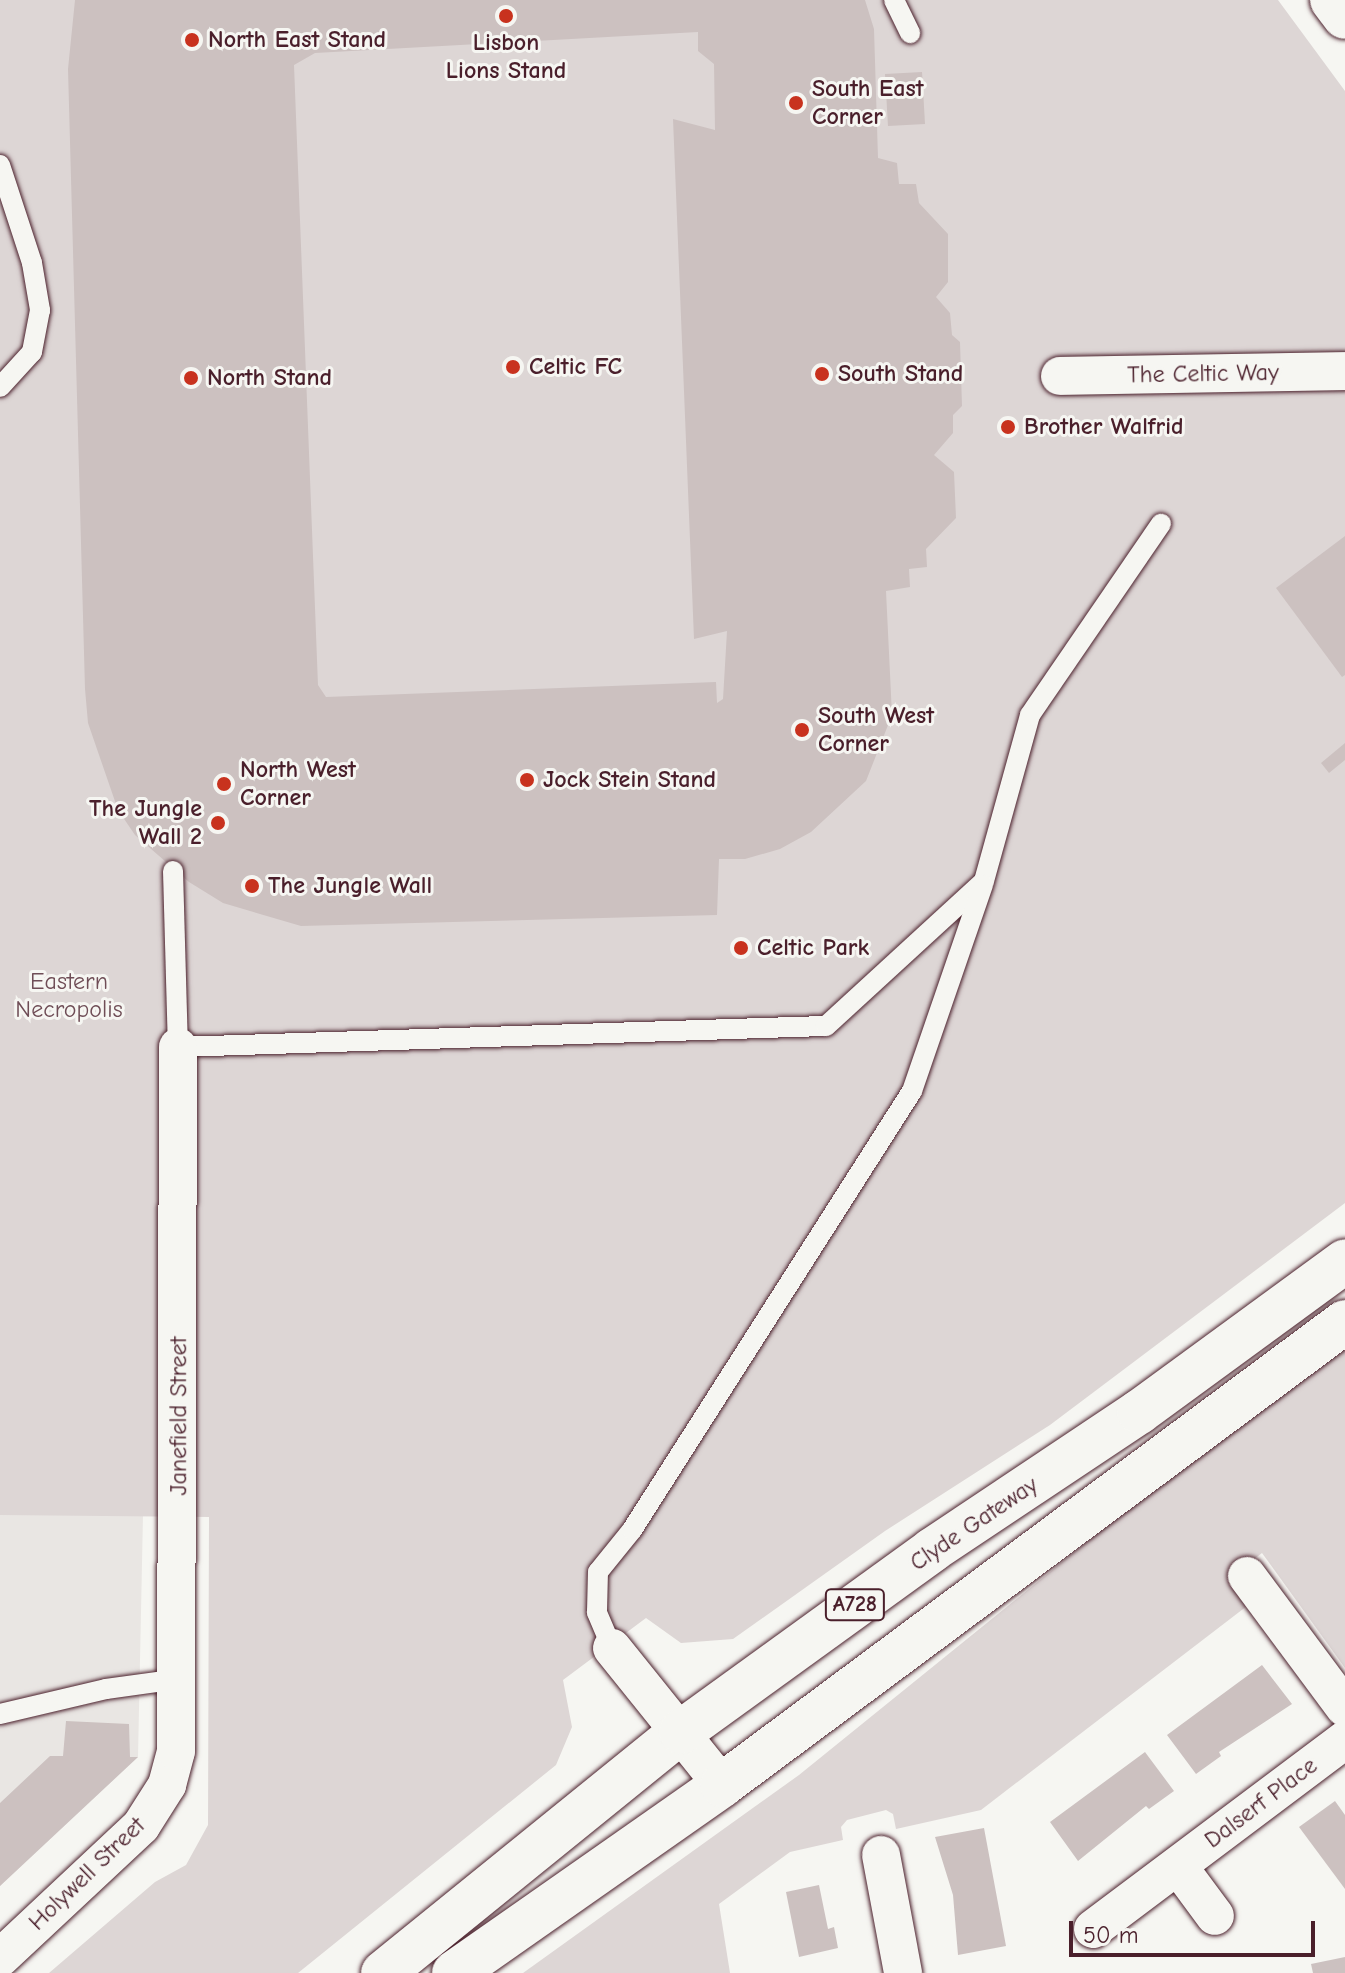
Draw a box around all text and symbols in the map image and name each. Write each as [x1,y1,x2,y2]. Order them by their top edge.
marker: Lisbon Lions Stand [497,7,515,25]
place label: North East Stand [208,26,386,54]
place label: Lisbon Lions Stand [446,29,566,85]
marker: North East Stand [183,31,201,49]
place label: South East Corner [812,75,924,131]
marker: South East Corner [787,94,805,112]
place label: Celtic FC [529,353,622,381]
marker: Celtic FC [504,358,522,376]
street label: The Celtic Way [1127,358,1279,390]
place label: South Stand [838,360,963,388]
place label: North Stand [207,364,332,392]
marker: South Stand [813,365,831,383]
marker: North Stand [182,369,200,387]
place label: Brother Walfrid [1024,413,1184,441]
marker: Brother Walfrid [999,418,1017,436]
place label: South West Corner [818,702,934,758]
marker: South West Corner [793,721,811,739]
place label: North West Corner [240,756,356,812]
place label: Jock Stein Stand [543,766,716,794]
marker: Jock Stein Stand [518,771,536,789]
marker: North West Corner [215,775,233,793]
place label: The Jungle Wall 2 [89,795,202,851]
marker: The Jungle Wall 2 [209,814,227,832]
place label: The Jungle Wall [268,872,432,900]
marker: The Jungle Wall [243,877,261,895]
place label: Celtic Park [757,934,869,962]
marker: Celtic Park [732,939,750,957]
park label: Eastern Necropolis [15,968,123,1024]
street label: Janefield Street [165,1337,193,1495]
street label: Clyde Gateway [905,1471,1043,1577]
road number: A728 [823,1587,887,1623]
street label: Dalserf Place [1199,1751,1323,1855]
street label: Holywell Street [23,1811,151,1937]
scale bar [1073,1905,1319,1955]
text: 50 m [1083,1921,1139,1949]

